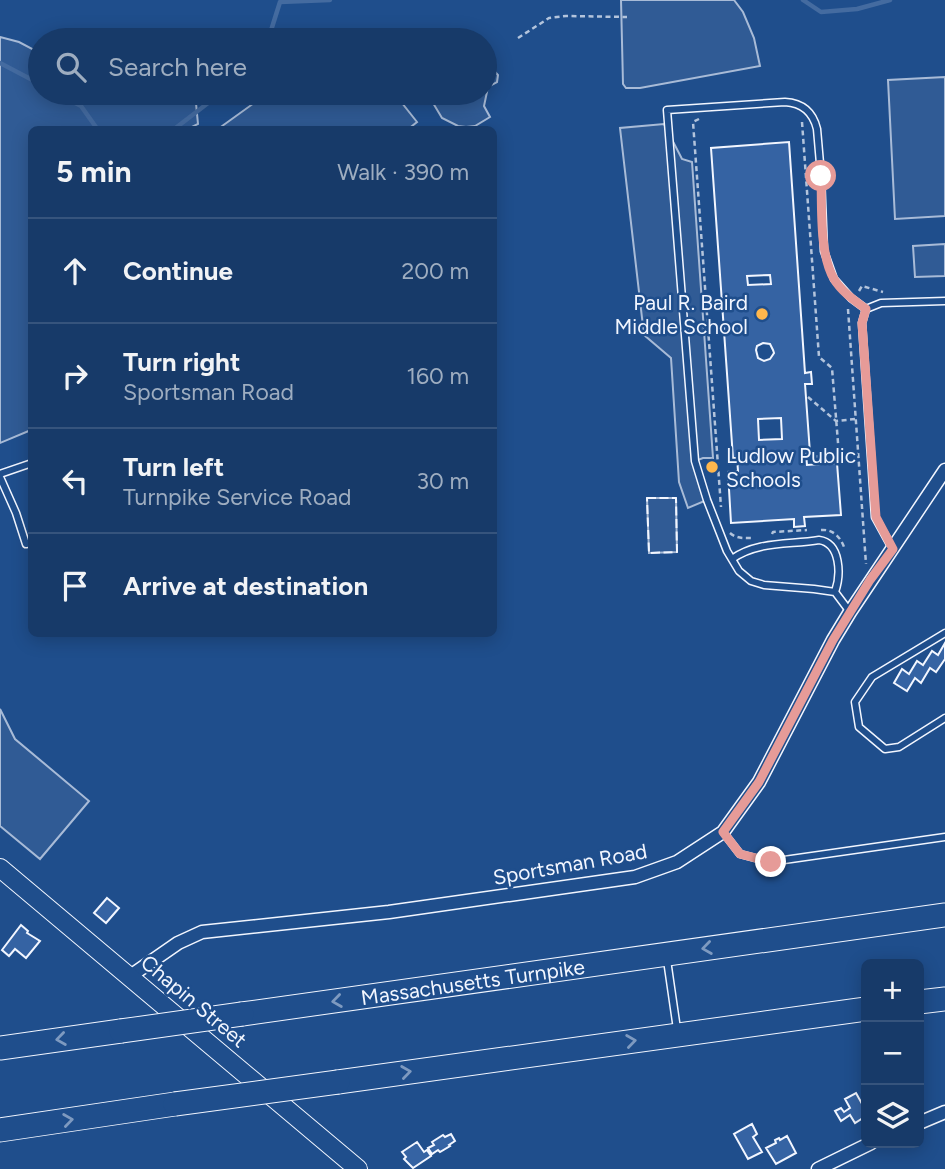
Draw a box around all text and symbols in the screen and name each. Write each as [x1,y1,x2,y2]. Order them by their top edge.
search box [28,28,497,105]
icon: search [52,48,90,86]
text: Search here [108,51,247,83]
text: 5 min [56,153,132,190]
text: Walk · 390 m [337,158,469,186]
route start [805,160,836,191]
icon: ahead [56,252,94,290]
text: Continue [123,255,233,287]
text: 200 m [401,257,469,285]
place label: Paul R. Baird Middle School [615,290,748,339]
marker: Paul R. Baird Middle School [754,306,770,322]
text: Turn right [123,346,240,378]
icon: right [56,357,94,395]
text: 160 m [406,362,469,390]
text: Sportsman Road [123,378,294,406]
place label: Ludlow Public Schools [726,443,856,492]
text: Turn left [123,451,224,483]
marker: Ludlow Public Schools [704,459,720,475]
icon: left [56,462,94,500]
text: 30 m [416,467,469,495]
text: Turnpike Service Road [123,483,352,511]
icon: arrive [56,567,94,605]
text: Arrive at destination [123,570,368,602]
street label: Sportsman Road [491,838,649,890]
route end [755,846,786,877]
one-way arrow [702,940,713,955]
street label: Chapin Street [136,949,252,1053]
street label: Massachusetts Turnpike [359,953,586,1010]
map controls [861,959,924,1148]
button: + [861,959,924,1022]
one-way arrow [331,993,343,1008]
button: − [861,1022,924,1085]
one-way arrow [55,1031,66,1046]
one-way arrow [625,1034,637,1049]
one-way arrow [400,1065,411,1080]
button: layers [861,1085,924,1148]
one-way arrow [62,1112,73,1127]

